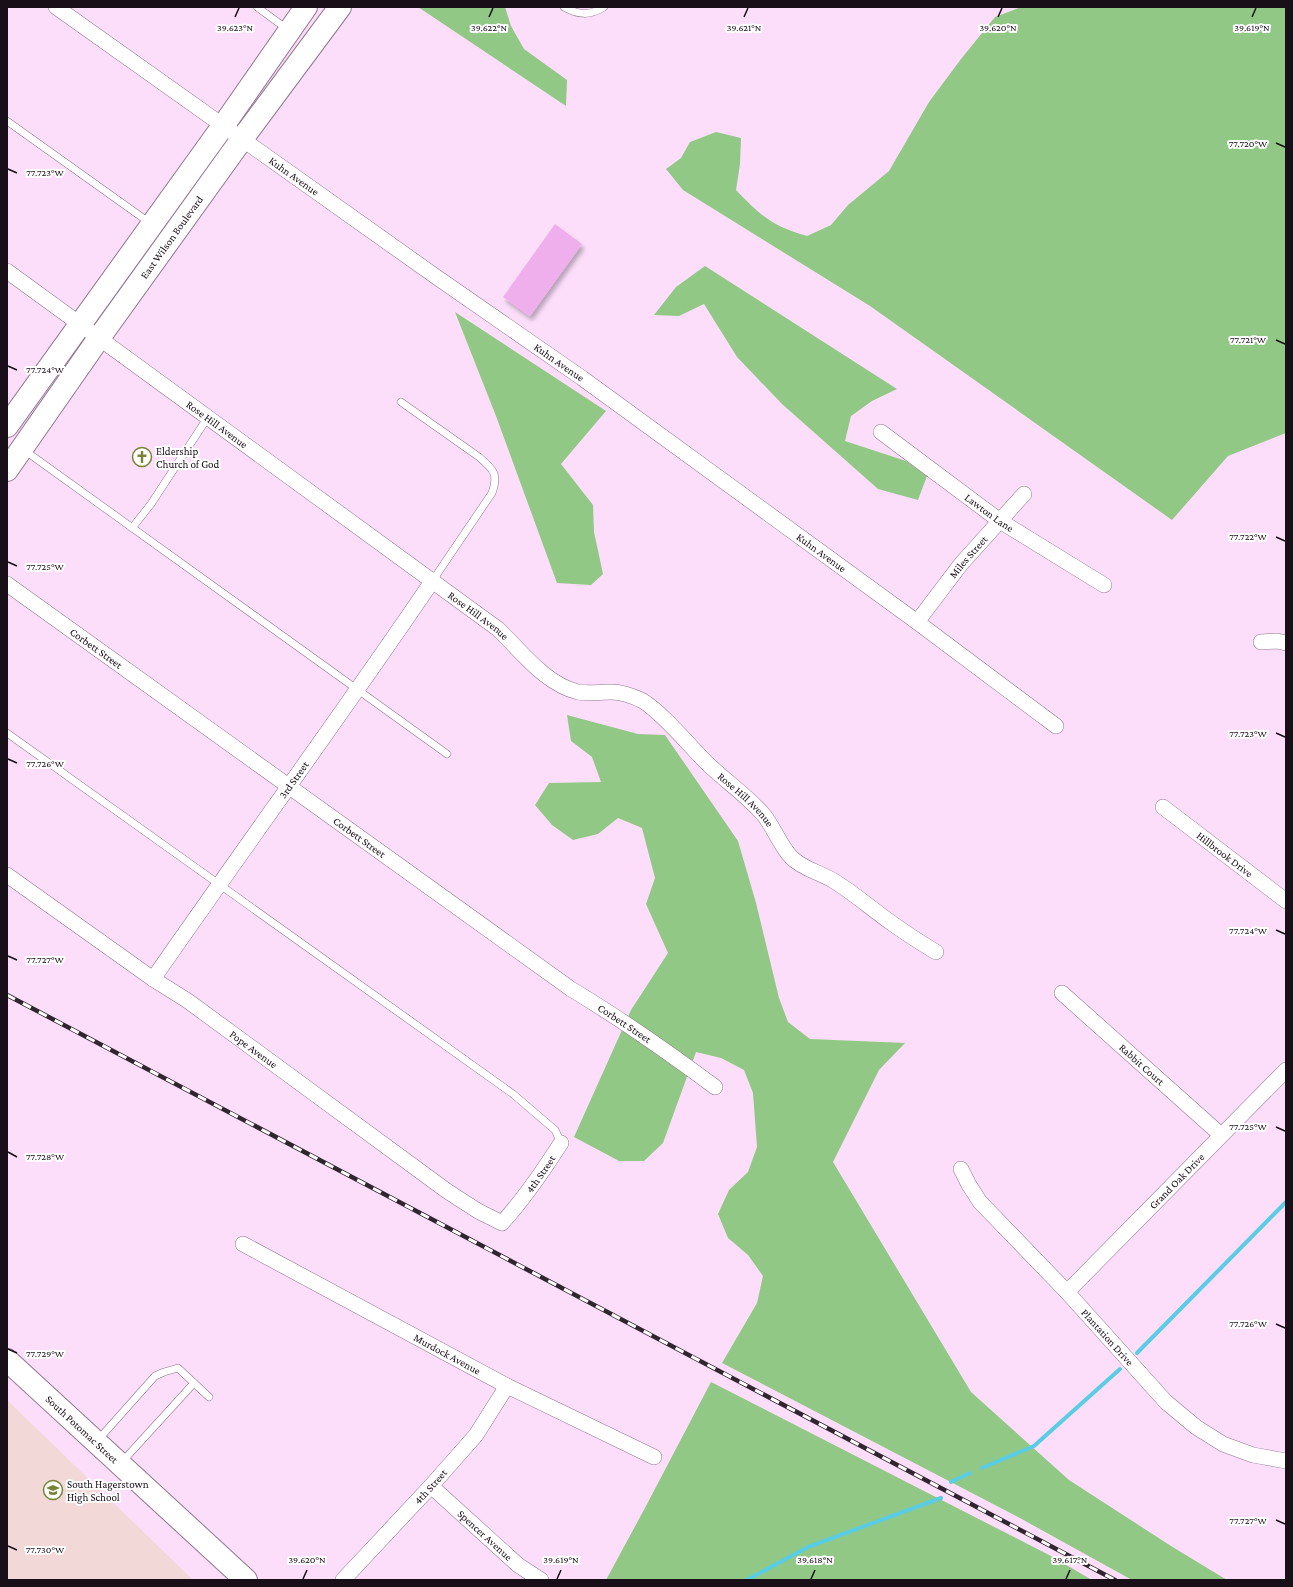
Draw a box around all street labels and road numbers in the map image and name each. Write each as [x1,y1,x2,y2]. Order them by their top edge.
street label: Kuhn Avenue [267,154,322,198]
street label: East Wilson Boulevard [138,193,205,281]
street label: Kuhn Avenue [532,341,587,384]
street label: Rose Hill Avenue [184,398,250,451]
street label: Lawton Lane [963,491,1016,534]
street label: Kuhn Avenue [794,530,849,575]
street label: Miles Street [947,533,990,580]
street label: Rose Hill Avenue [446,589,511,642]
street label: Corbett Street [68,625,125,671]
street label: 3rd Street [276,758,311,800]
street label: Rose Hill Avenue [715,770,776,829]
street label: Corbett Street [331,814,388,860]
street label: Hillbrook Drive [1195,829,1256,880]
street label: Corbett Street [596,1001,654,1045]
street label: Pope Avenue [228,1028,280,1071]
street label: Rabbit Court [1117,1041,1167,1088]
street label: Grand Oak Drive [1147,1151,1207,1211]
street label: 4th Street [523,1152,558,1195]
street label: Plantation Drive [1079,1306,1136,1368]
street label: Murdock Avenue [412,1331,483,1377]
street label: South Potomac Street [43,1393,121,1466]
street label: 4th Street [411,1466,449,1506]
street label: Spencer Avenue [455,1507,515,1563]

